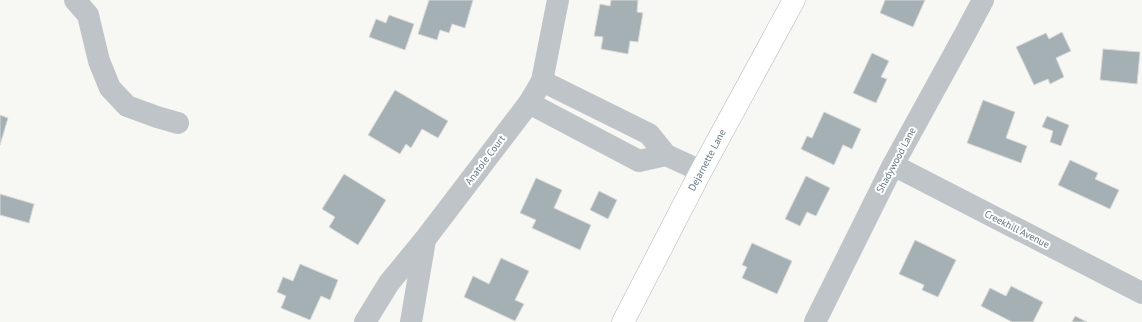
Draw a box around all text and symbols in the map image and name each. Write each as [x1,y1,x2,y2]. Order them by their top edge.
street label: Shadywood Lane [873,125,919,195]
street label: Dejarnette Lane [685,127,729,193]
street label: Anatole Court [462,132,508,187]
street label: Creekhill Avenue [982,207,1052,251]

